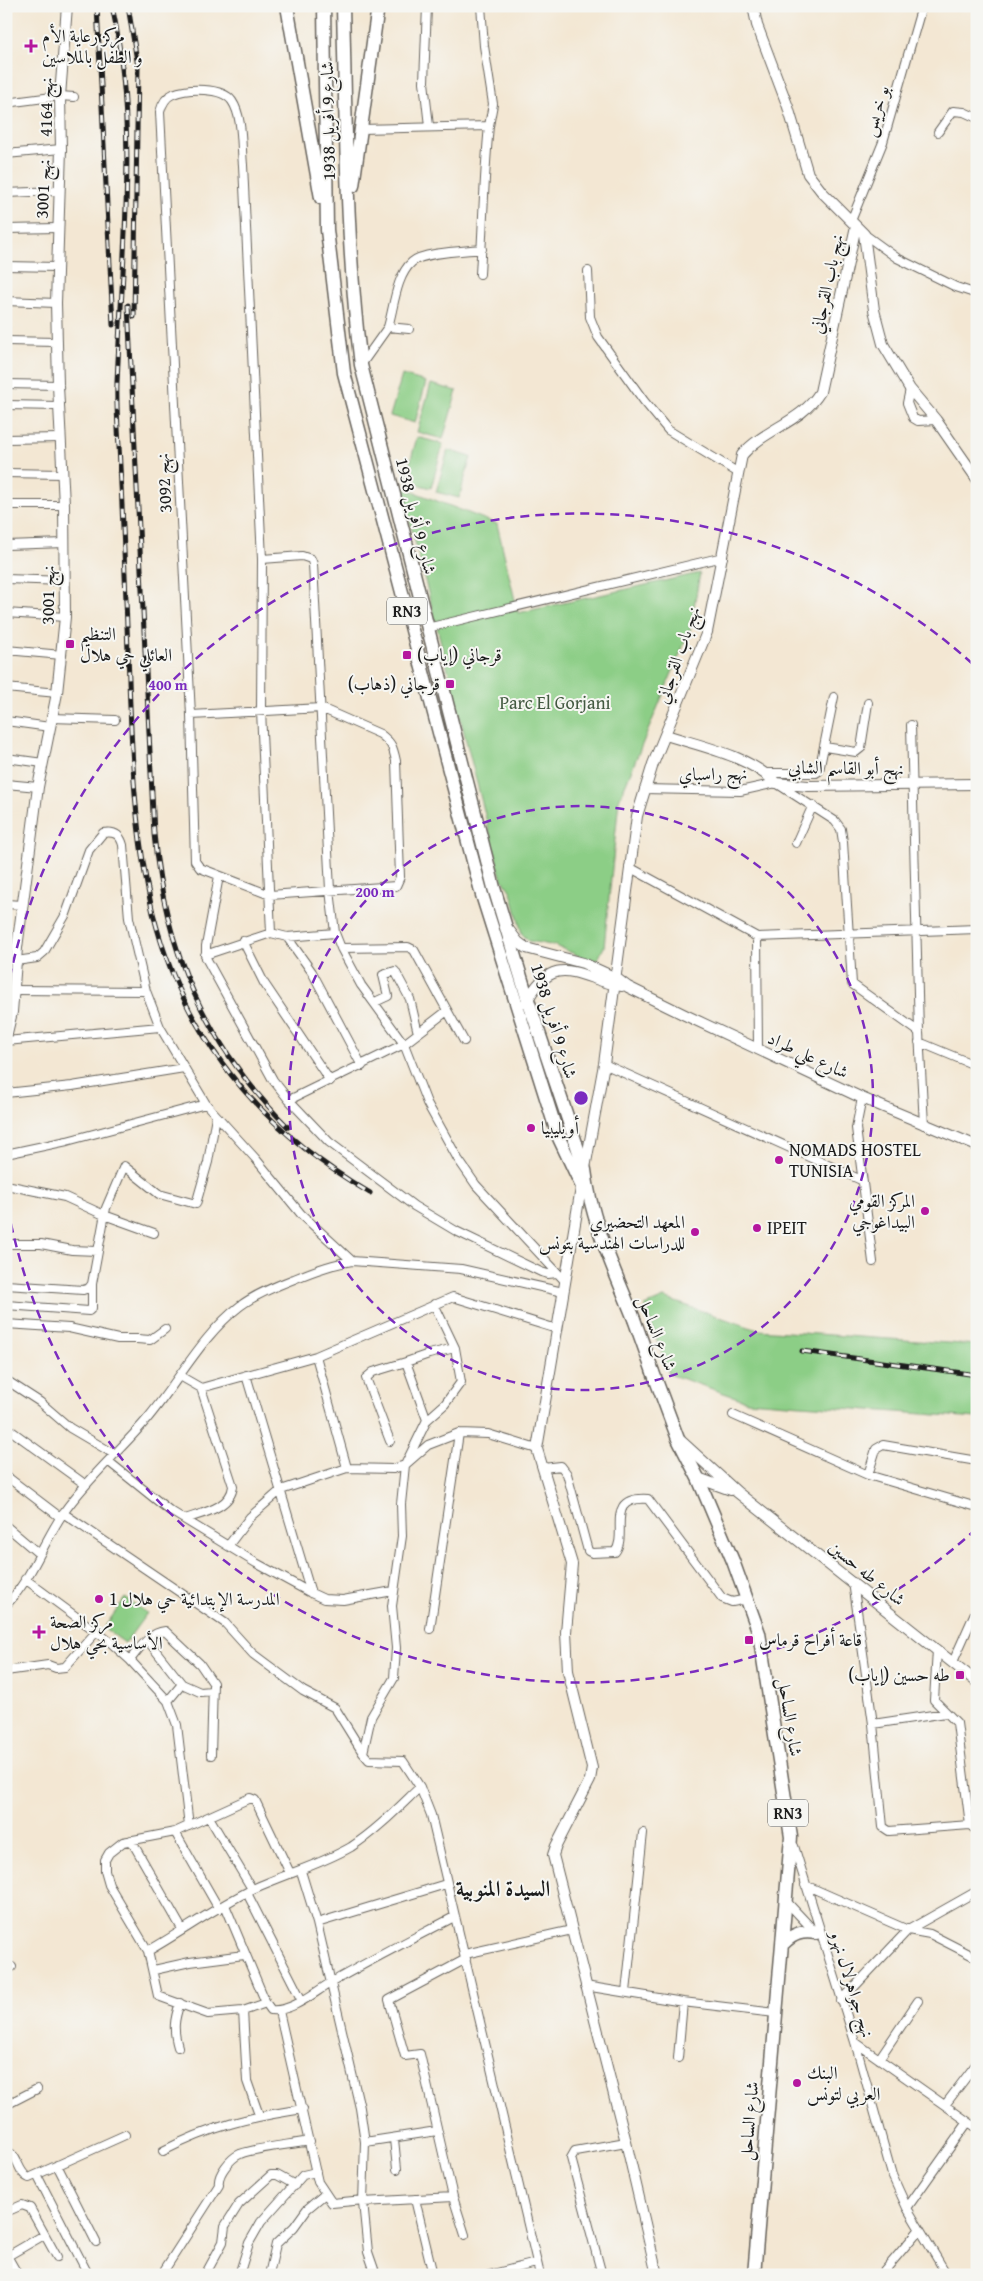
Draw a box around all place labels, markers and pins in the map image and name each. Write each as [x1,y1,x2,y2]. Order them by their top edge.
place label: مركز رعاية الأم و الطفل بالملاسين [42,22,143,70]
marker: مركز رعاية الأم و الطفل بالملاسين [24,39,38,53]
place label: التنظيم العائلي حي هلال [80,620,172,672]
marker: التنظيم العائلي حي هلال [64,638,76,650]
place label: قرجاني (إياب) [417,641,502,670]
marker: قرجاني (إياب) [401,649,413,661]
place label: قرجاني (ذهاب) [348,670,440,699]
marker: قرجاني (ذهاب) [444,678,456,690]
centre of rings [572,1089,590,1107]
place label: أويليبيا [541,1114,580,1141]
marker: أويليبيا [525,1122,537,1134]
place label: NOMADS HOSTEL TUNISIA [789,1136,921,1184]
marker: NOMADS HOSTEL TUNISIA [773,1154,785,1166]
place label: المركز القومي البيداغوجي [849,1187,915,1237]
marker: المركز القومي البيداغوجي [919,1205,931,1217]
place label: المعهد التحضيري للدراسات الهندسية بتونس [539,1208,685,1256]
place label: IPEIT [767,1214,807,1241]
marker: IPEIT [751,1222,763,1234]
marker: المعهد التحضيري للدراسات الهندسية بتونس [689,1226,701,1238]
place label: المدرسة الإبتدائية حي هلال 1 [109,1585,280,1614]
marker: المدرسة الإبتدائية حي هلال 1 [93,1593,105,1605]
place label: مركز الصحة الأساسية بحي هلال [50,1608,163,1660]
marker: مركز الصحة الأساسية بحي هلال [32,1625,46,1639]
place label: قاعة أفراح قرماس [759,1626,862,1656]
marker: قاعة أفراح قرماس [743,1634,755,1646]
place label: طه حسين (إياب) [848,1661,950,1688]
marker: طه حسين (إياب) [954,1669,966,1681]
place label: البنك العربي لتونس [807,2059,881,2109]
marker: البنك العربي لتونس [791,2077,803,2089]

